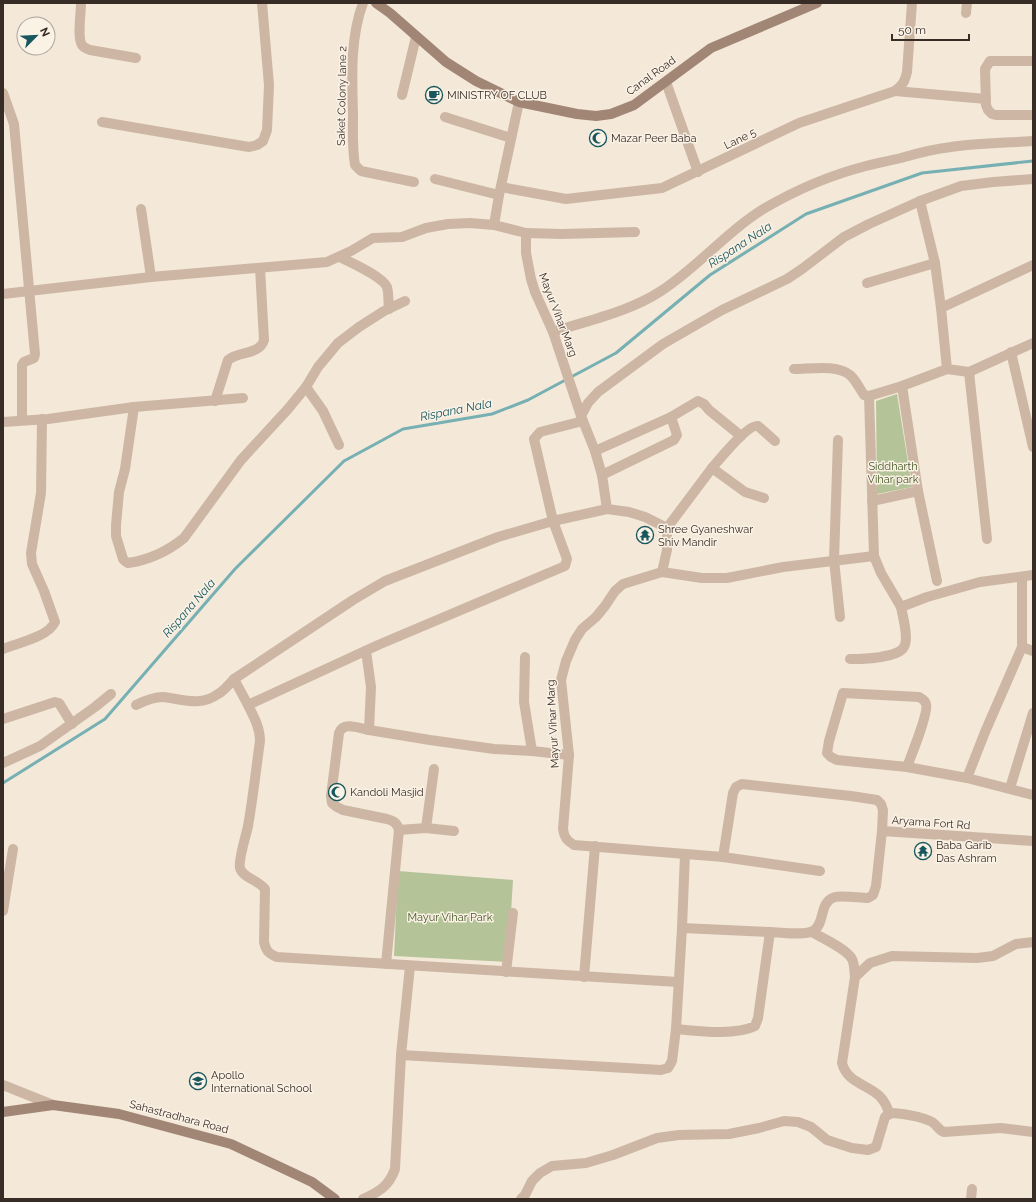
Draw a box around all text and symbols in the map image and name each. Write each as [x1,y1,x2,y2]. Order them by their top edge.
north arrow [16,16,56,56]
scale bar [892,16,969,42]
text: 50 m [898,23,926,37]
text: N [37,26,52,39]
street label: Saket Colony lane 2 [335,46,349,146]
street label: Canal Road [624,54,678,98]
cafe icon: MINISTRY OF CLUB [424,85,444,105]
place label: MINISTRY OF CLUB [447,89,547,102]
street label: Lane 5 [722,126,758,152]
mosque icon: Mazar Peer Baba [588,128,608,148]
place label: Mazar Peer Baba [611,132,697,145]
water label: Rispana Nala [706,219,774,271]
street label: Mayur Vihar Marg [536,271,580,359]
water label: Rispana Nala [419,396,493,424]
park label: Siddharth Vihar park [867,460,919,486]
place label: Shree Gyaneshwar Shiv Mandir [658,523,753,549]
temple icon: Shree Gyaneshwar Shiv Mandir [635,525,655,545]
water label: Rispana Nala [160,576,218,640]
street label: Mayur Vihar Marg [544,679,562,769]
mosque icon: Kandoli Masjid [327,782,347,802]
place label: Kandoli Masjid [350,786,424,799]
street label: Aryama Fort Rd [891,814,971,832]
place label: Baba Garib Das Ashram [936,839,997,865]
temple icon: Baba Garib Das Ashram [913,841,933,861]
park label: Mayur Vihar Park [407,911,493,924]
place label: Apollo International School [211,1069,312,1095]
school or university icon: Apollo International School [188,1071,208,1091]
street label: Sahastradhara Road [128,1097,230,1137]

